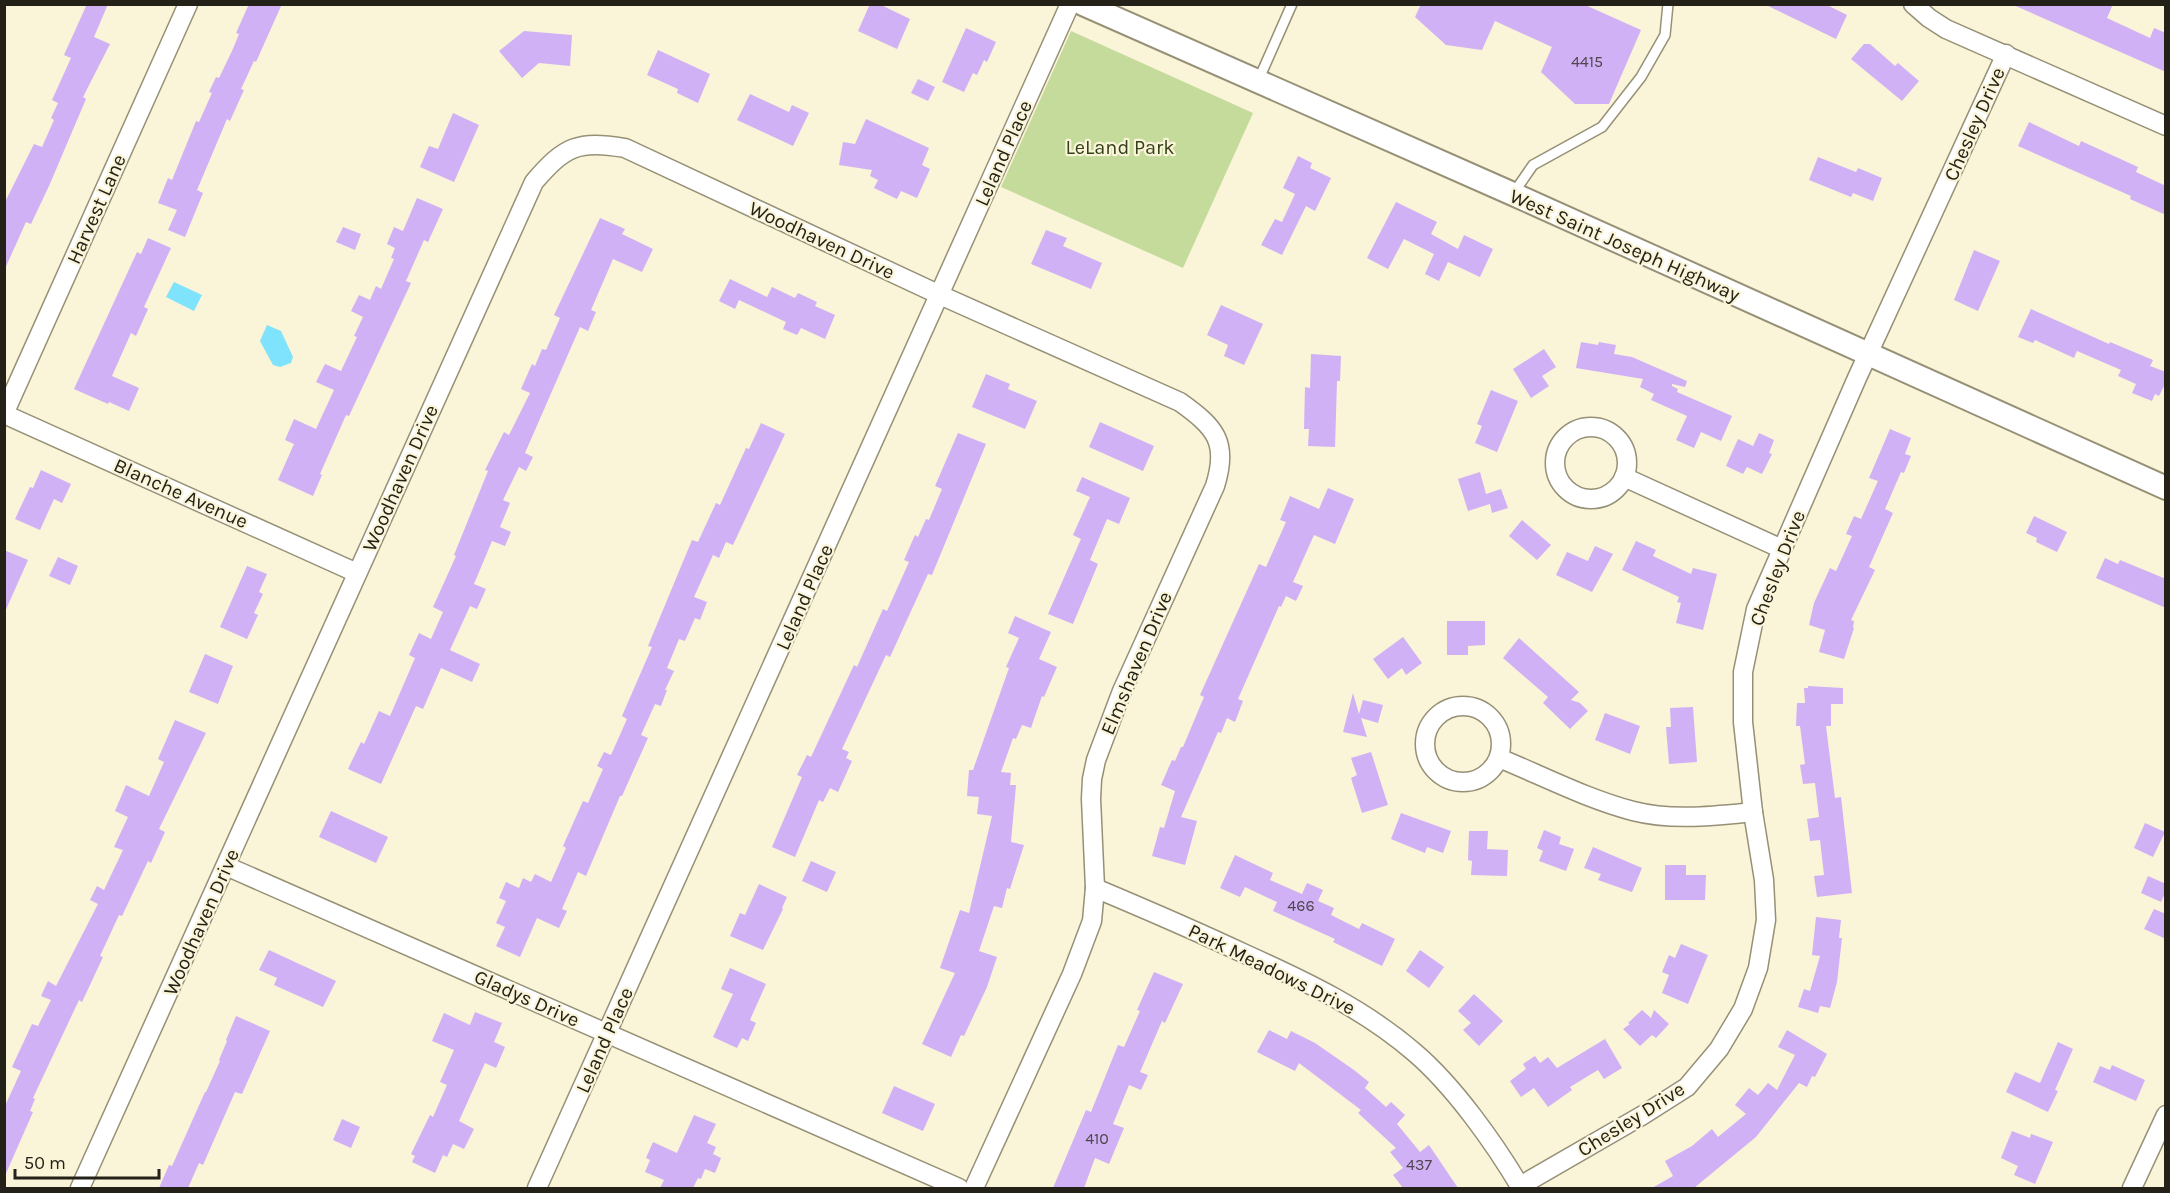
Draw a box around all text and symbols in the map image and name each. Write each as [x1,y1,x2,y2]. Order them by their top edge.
house number: 4415 [1571,52,1603,71]
street label: Chesley Drive [1939,64,2010,184]
street label: Leland Place [970,97,1037,210]
park label: LeLand Park [1065,136,1175,159]
street label: Harvest Lane [62,151,131,268]
street label: West Saint Joseph Highway [1506,184,1743,307]
street label: Woodhaven Drive [745,197,898,284]
street label: Woodhaven Drive [358,401,443,555]
street label: Blanche Avenue [110,454,251,533]
street label: Chesley Drive [1745,507,1810,629]
street label: Leland Place [771,541,838,654]
street label: Elmshaven Drive [1096,588,1177,738]
street label: Woodhaven Drive [159,845,244,999]
house number: 466 [1287,896,1315,915]
street label: Park Meadows Drive [1185,919,1359,1020]
street label: Gladys Drive [471,965,583,1032]
street label: Leland Place [571,984,638,1097]
street label: Chesley Drive [1574,1077,1689,1161]
house number: 410 [1085,1129,1109,1148]
scale bar [15,1142,159,1180]
text: 50 m [24,1152,66,1174]
house number: 437 [1406,1155,1432,1174]

